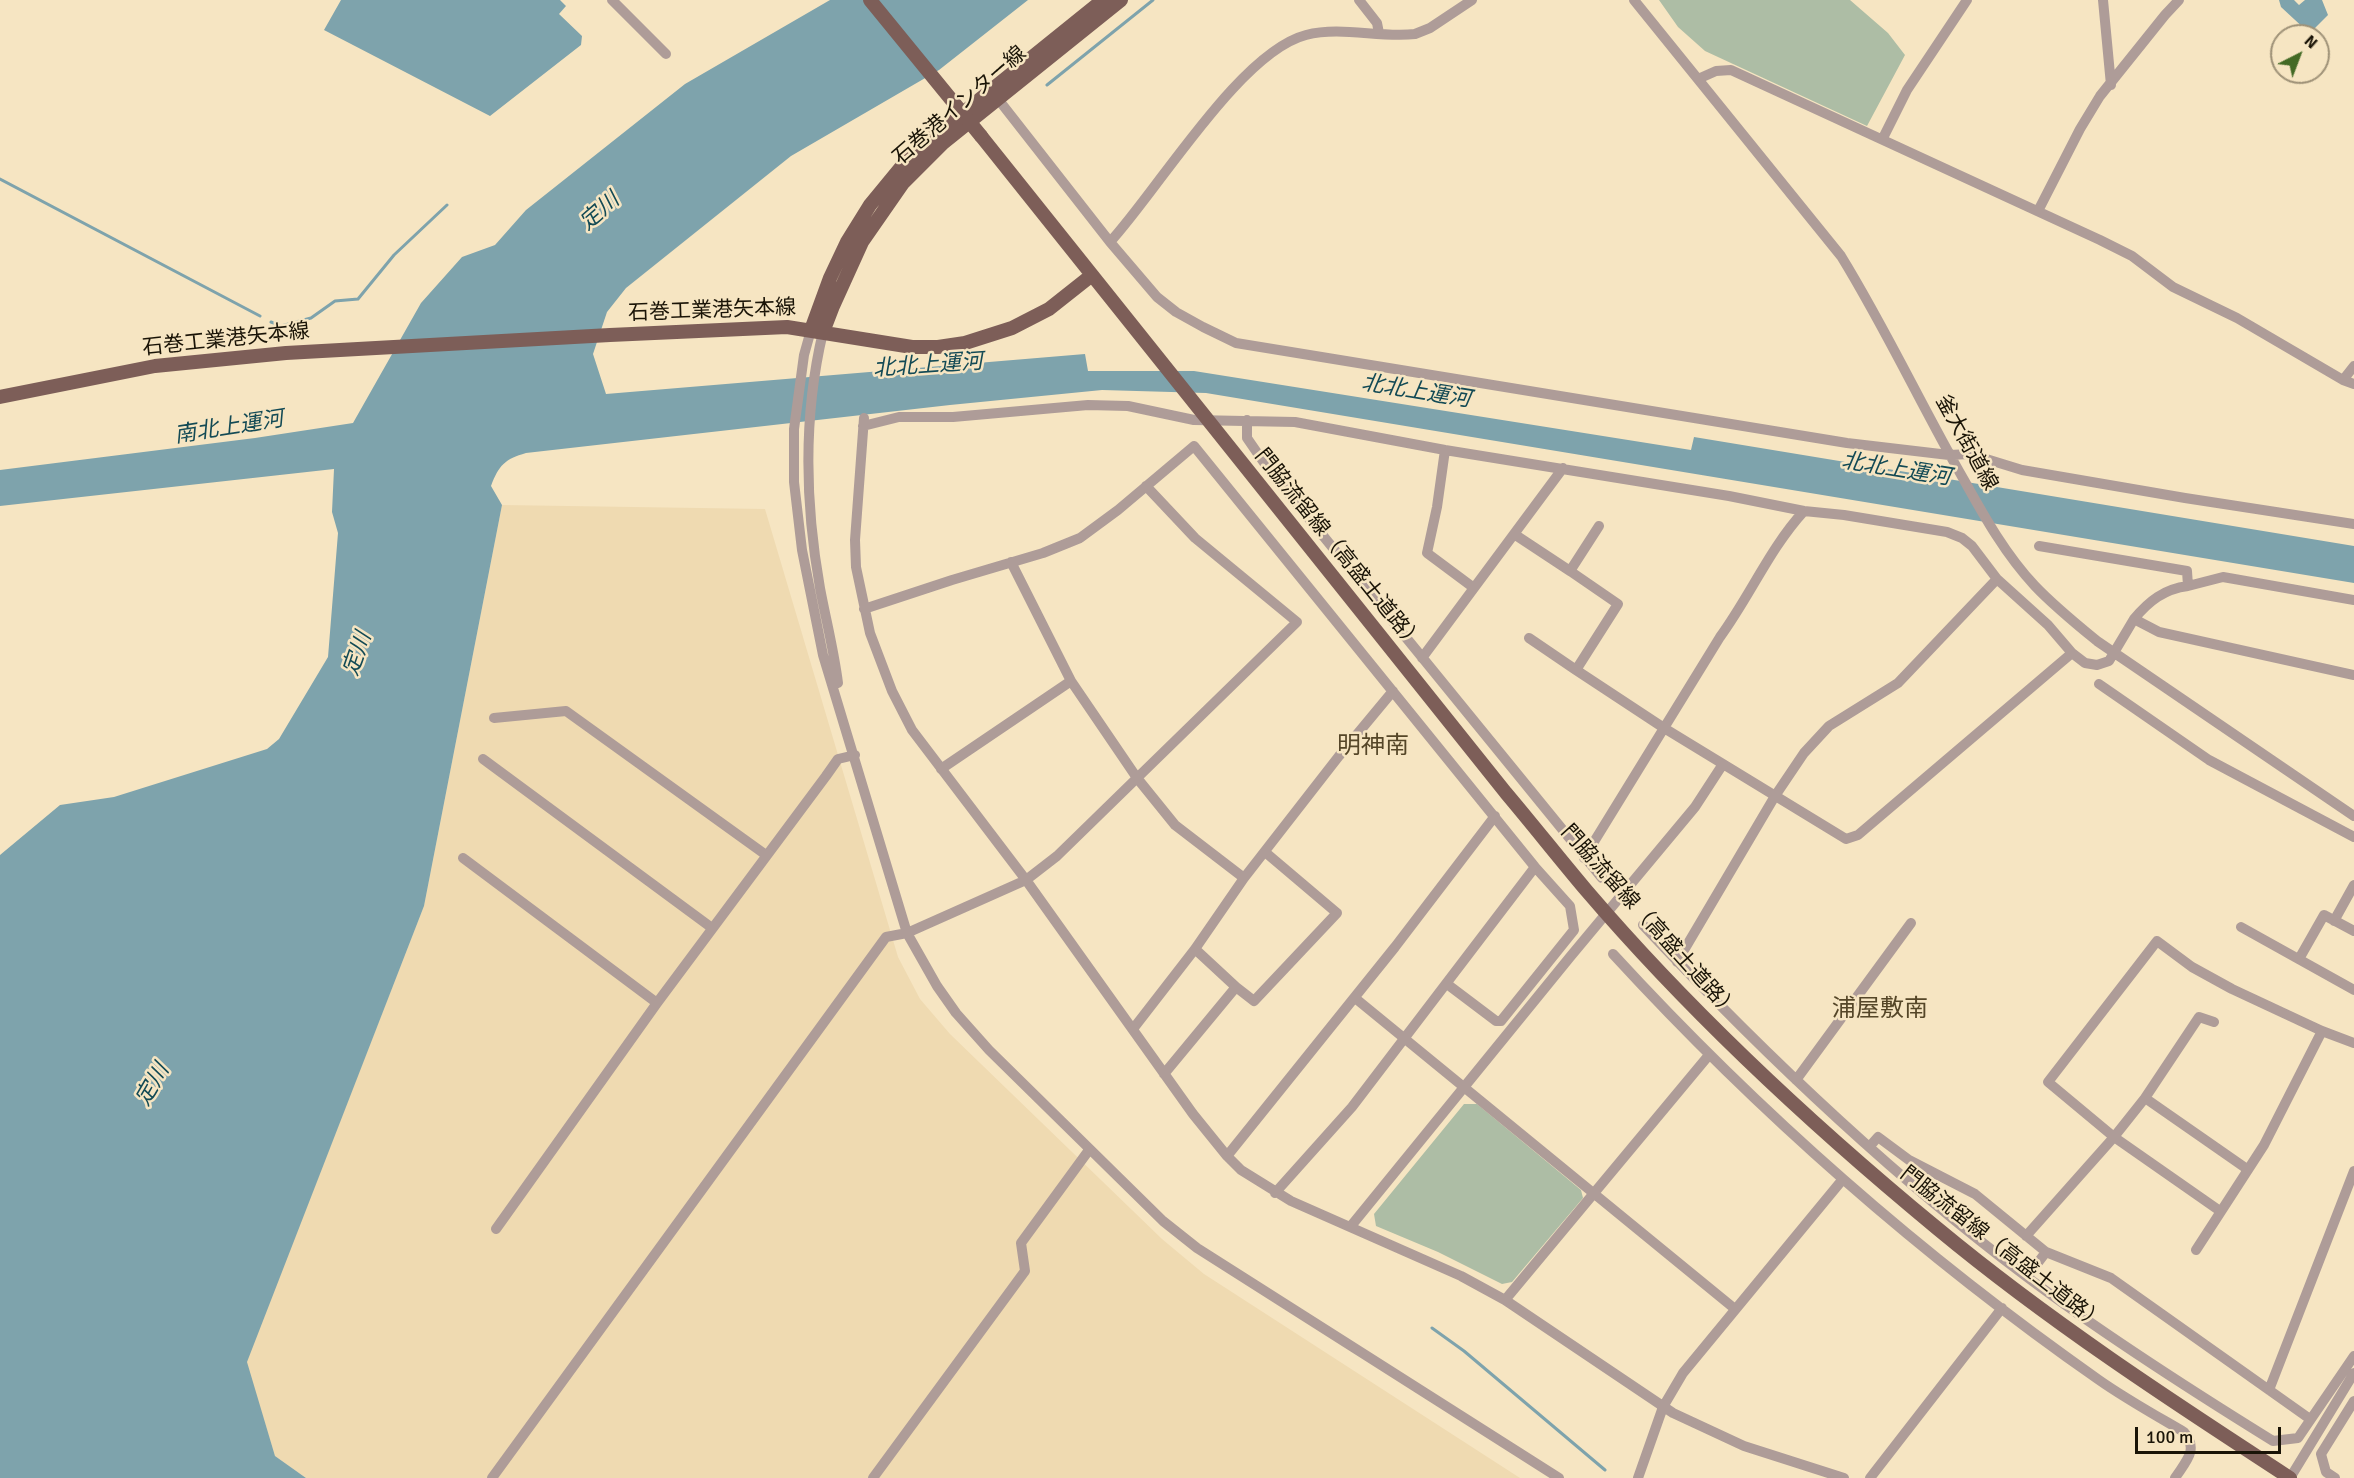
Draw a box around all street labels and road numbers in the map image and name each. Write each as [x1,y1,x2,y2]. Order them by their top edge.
street label: 石巻港インター線 [888,41,1032,171]
street label: 石巻工業港矢本線 [628,295,796,327]
street label: 石巻工業港矢本線 [141,319,311,361]
street label: 釜大街道線 [1930,391,2002,495]
street label: 門脇流留線（高盛土道路） [1249,444,1427,656]
street label: 門脇流留線（高盛土道路） [1555,820,1743,1024]
street label: 門脇流留線（高盛土道路） [1895,1161,2109,1337]

